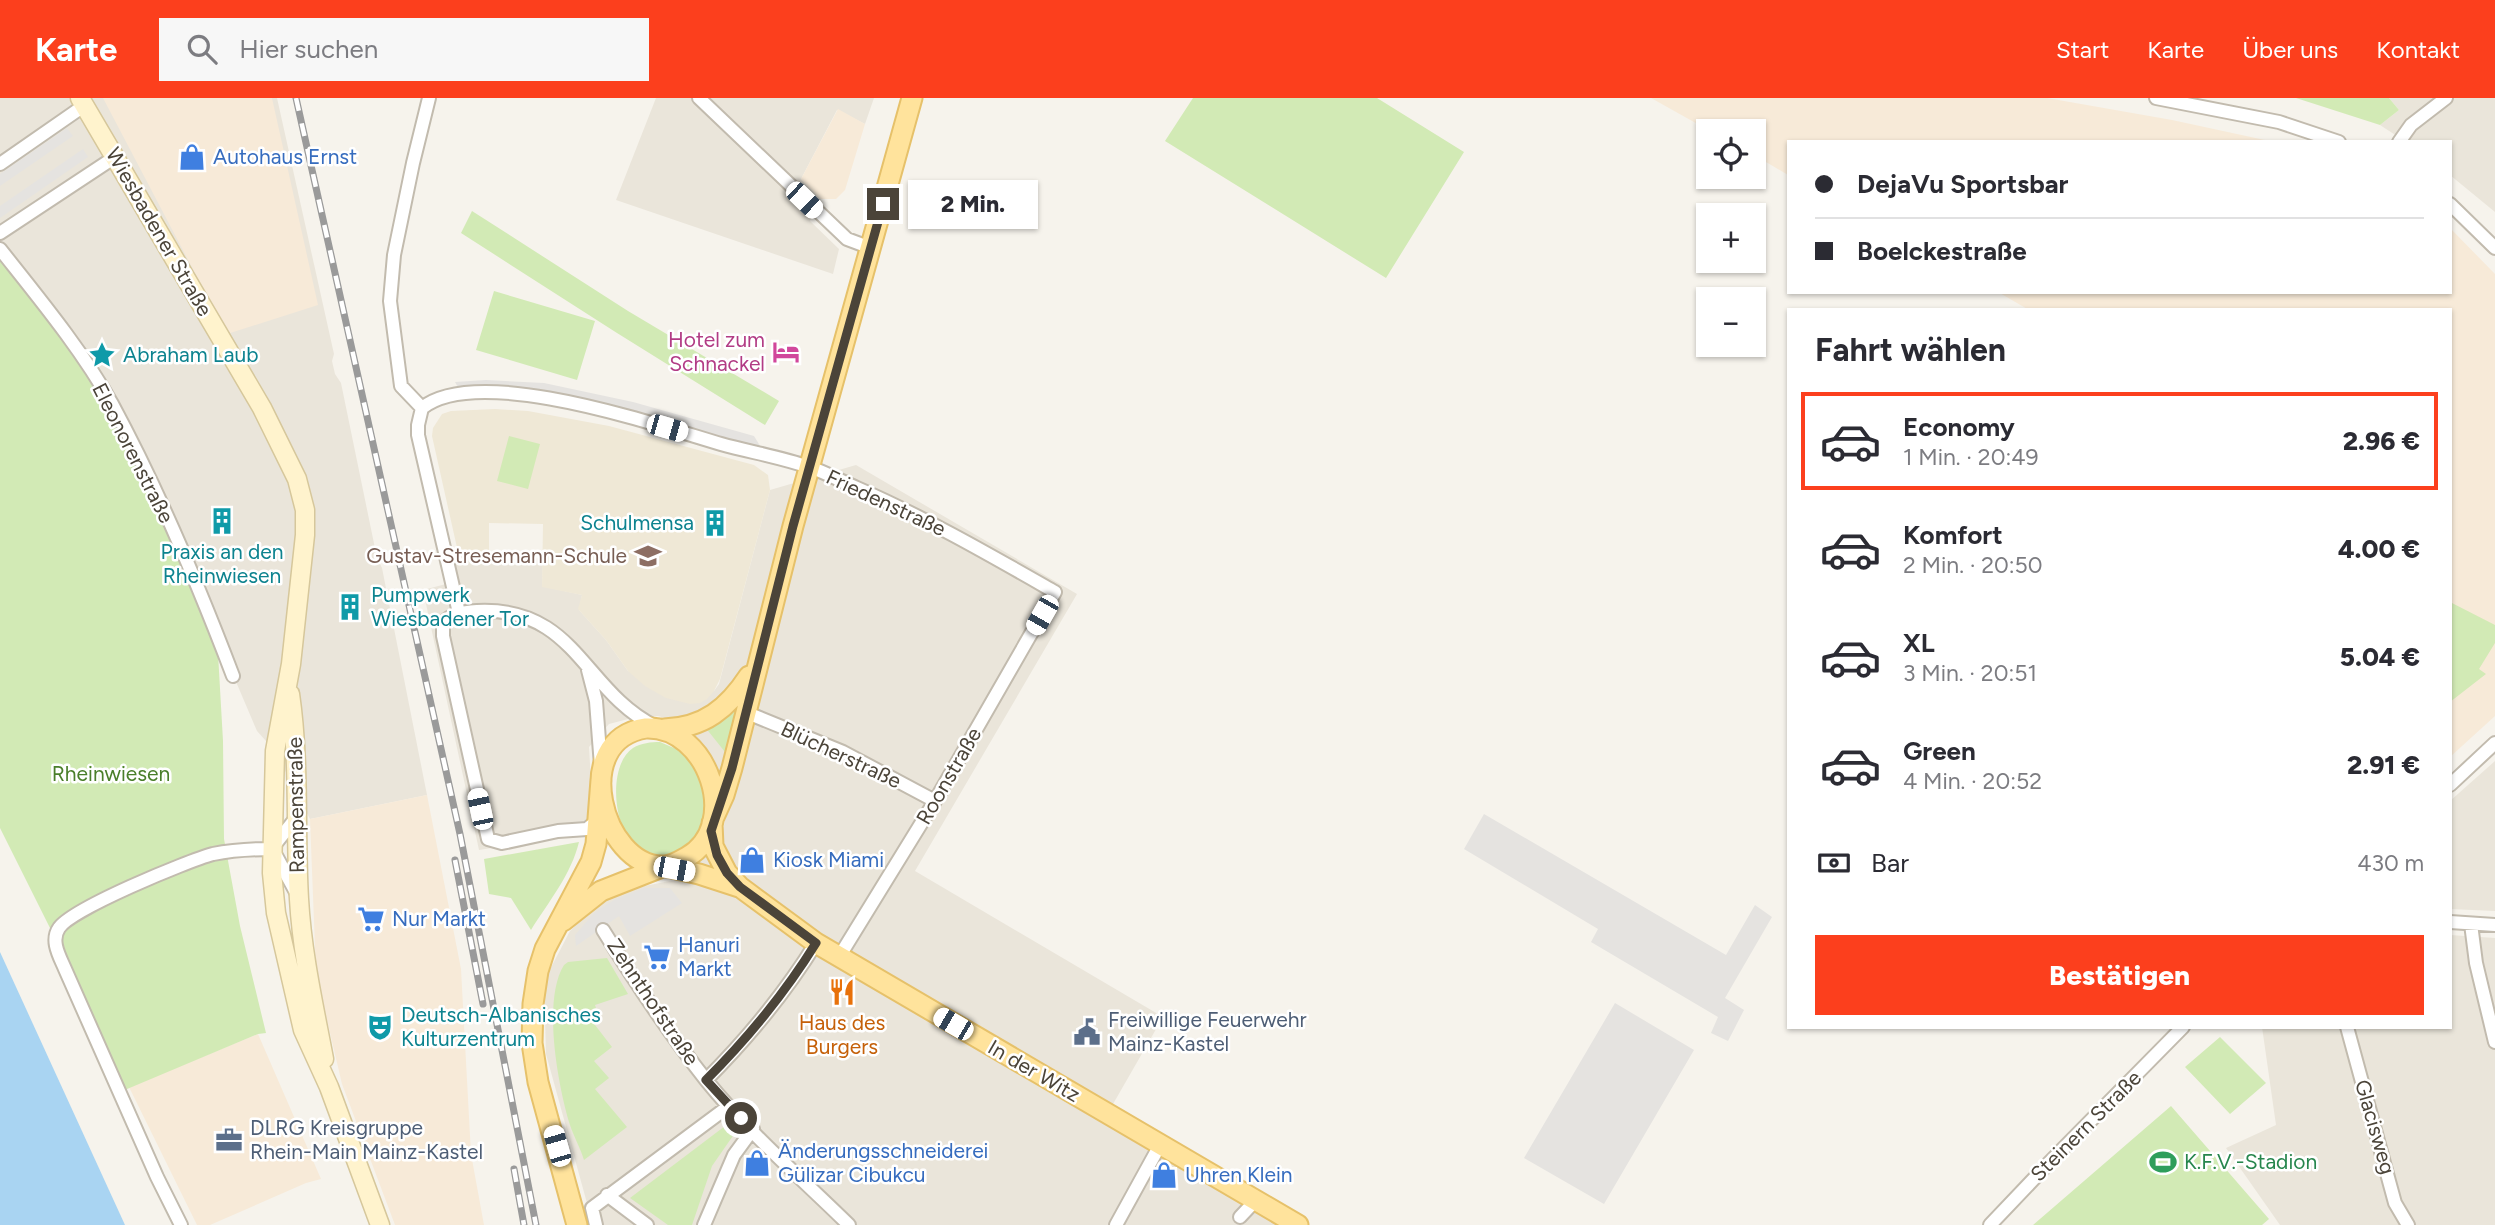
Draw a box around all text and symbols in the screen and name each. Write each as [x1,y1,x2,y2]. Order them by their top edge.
search box [159,18,649,81]
text: Karte [35,30,117,69]
icon: search [183,30,221,68]
text: Hier suchen [239,33,378,65]
text: Start [2056,35,2109,64]
text: Karte [2147,35,2204,64]
text: Über uns [2242,35,2338,64]
text: Kontakt [2376,35,2460,64]
map controls [1696,119,1766,357]
button: locate [1696,119,1766,189]
shop icon: Autohaus Ernst [177,142,207,172]
street label: Wiesbadener Straße [101,143,218,320]
place label: Autohaus Ernst [213,144,357,169]
text: DejaVu Sportsbar [1857,168,2068,200]
car [782,178,827,222]
callout: 2 Min. [908,180,1037,228]
route end [867,188,899,220]
text: 2 Min. [941,190,1005,218]
button: + [1696,203,1766,273]
text: Boelckestraße [1857,235,2027,267]
button: − [1696,287,1766,357]
place label: Hotel zum Schnackel [668,327,765,376]
text: Fahrt wählen [1815,331,2006,369]
hotel icon: Hotel zum Schnackel [771,337,801,367]
place icon: Abraham Laub [87,340,117,370]
place label: Abraham Laub [123,342,258,367]
street label: Eleonorenstraße [87,379,179,527]
icon: car [1819,410,1882,473]
text: Economy [1903,411,2015,443]
car [644,412,691,444]
text: 2.96 € [2343,425,2420,457]
text: 1 Min. · 20:49 [1903,443,2039,471]
street label: Friedenstraße [822,464,950,541]
building icon: Praxis an den Rheinwiesen [207,506,237,536]
building icon: Schulmensa [700,508,730,538]
place label: Schulmensa [580,510,694,535]
icon: car [1819,518,1882,581]
text: Komfort [1903,519,2003,551]
text: 4.00 € [2338,533,2420,565]
place label: Praxis an den Rheinwiesen [161,539,283,588]
school or university icon: Gustav-Stresemann-Schule [633,541,663,571]
place label: Gustav-Stresemann-Schule [366,543,627,568]
text: 2 Min. · 20:50 [1903,551,2043,579]
place label: Pumpwerk Wiesbadener Tor [371,582,529,631]
building icon: Pumpwerk Wiesbadener Tor [335,592,365,622]
car [1023,592,1062,638]
icon: car [1819,626,1882,689]
text: XL [1903,627,1935,659]
text: 5.04 € [2340,641,2420,673]
text: 3 Min. · 20:51 [1903,659,2037,687]
street label: Blücherstraße [777,716,905,793]
street label: Roonstraße [911,723,986,829]
icon: car [1819,734,1882,797]
text: Green [1903,735,1976,767]
street label: Rampenstraße [282,737,309,873]
text: 2.91 € [2347,749,2420,781]
park label: Rheinwiesen [52,761,170,786]
text: 4 Min. · 20:52 [1903,767,2042,795]
car [466,786,495,832]
icon: cash [1815,844,1853,882]
shop icon: Kiosk Miami [737,845,767,875]
place label: Kiosk Miami [773,847,884,872]
text: Bar [1871,847,1909,879]
text: 430 m [2357,849,2424,877]
car [652,855,697,883]
supermarket icon: Nur Markt [356,904,386,934]
place label: Nur Markt [392,906,486,931]
place label: Hanuri Markt [678,932,740,981]
street label: Zehnthofstraße [602,934,705,1070]
button: Bestätigen [1815,935,2424,1015]
supermarket icon: Hanuri Markt [642,942,672,972]
restaurant icon: Haus des Burgers [827,977,857,1007]
place label: Deutsch-Albanisches Kulturzentrum [401,1002,601,1051]
car [930,1004,977,1044]
place label: Freiwillige Feuerwehr Mainz-Kastel [1108,1007,1307,1056]
place label: Haus des Burgers [799,1010,885,1059]
theatre icon: Deutsch-Albanisches Kulturzentrum [365,1012,395,1042]
public building icon: Freiwillige Feuerwehr Mainz-Kastel [1072,1017,1102,1047]
street label: In der Witz [984,1034,1085,1107]
street label: Steinern Straße [2025,1065,2146,1186]
street label: Glacisweg [2350,1077,2401,1177]
route start [725,1102,757,1134]
place label: DLRG Kreisgruppe Rhein-Main Mainz-Kastel [250,1115,483,1164]
car [542,1123,573,1169]
office icon: DLRG Kreisgruppe Rhein-Main Mainz-Kastel [214,1125,244,1155]
place label: Änderungsschneiderei Gülizar Cibukcu [778,1138,988,1187]
sports icon: K.F.V.-Stadion [2148,1147,2178,1177]
shop icon: Änderungsschneiderei Gülizar Cibukcu [742,1148,772,1178]
place label: K.F.V.-Stadion [2184,1149,2317,1174]
shop icon: Uhren Klein [1149,1160,1179,1190]
place label: Uhren Klein [1185,1162,1293,1187]

